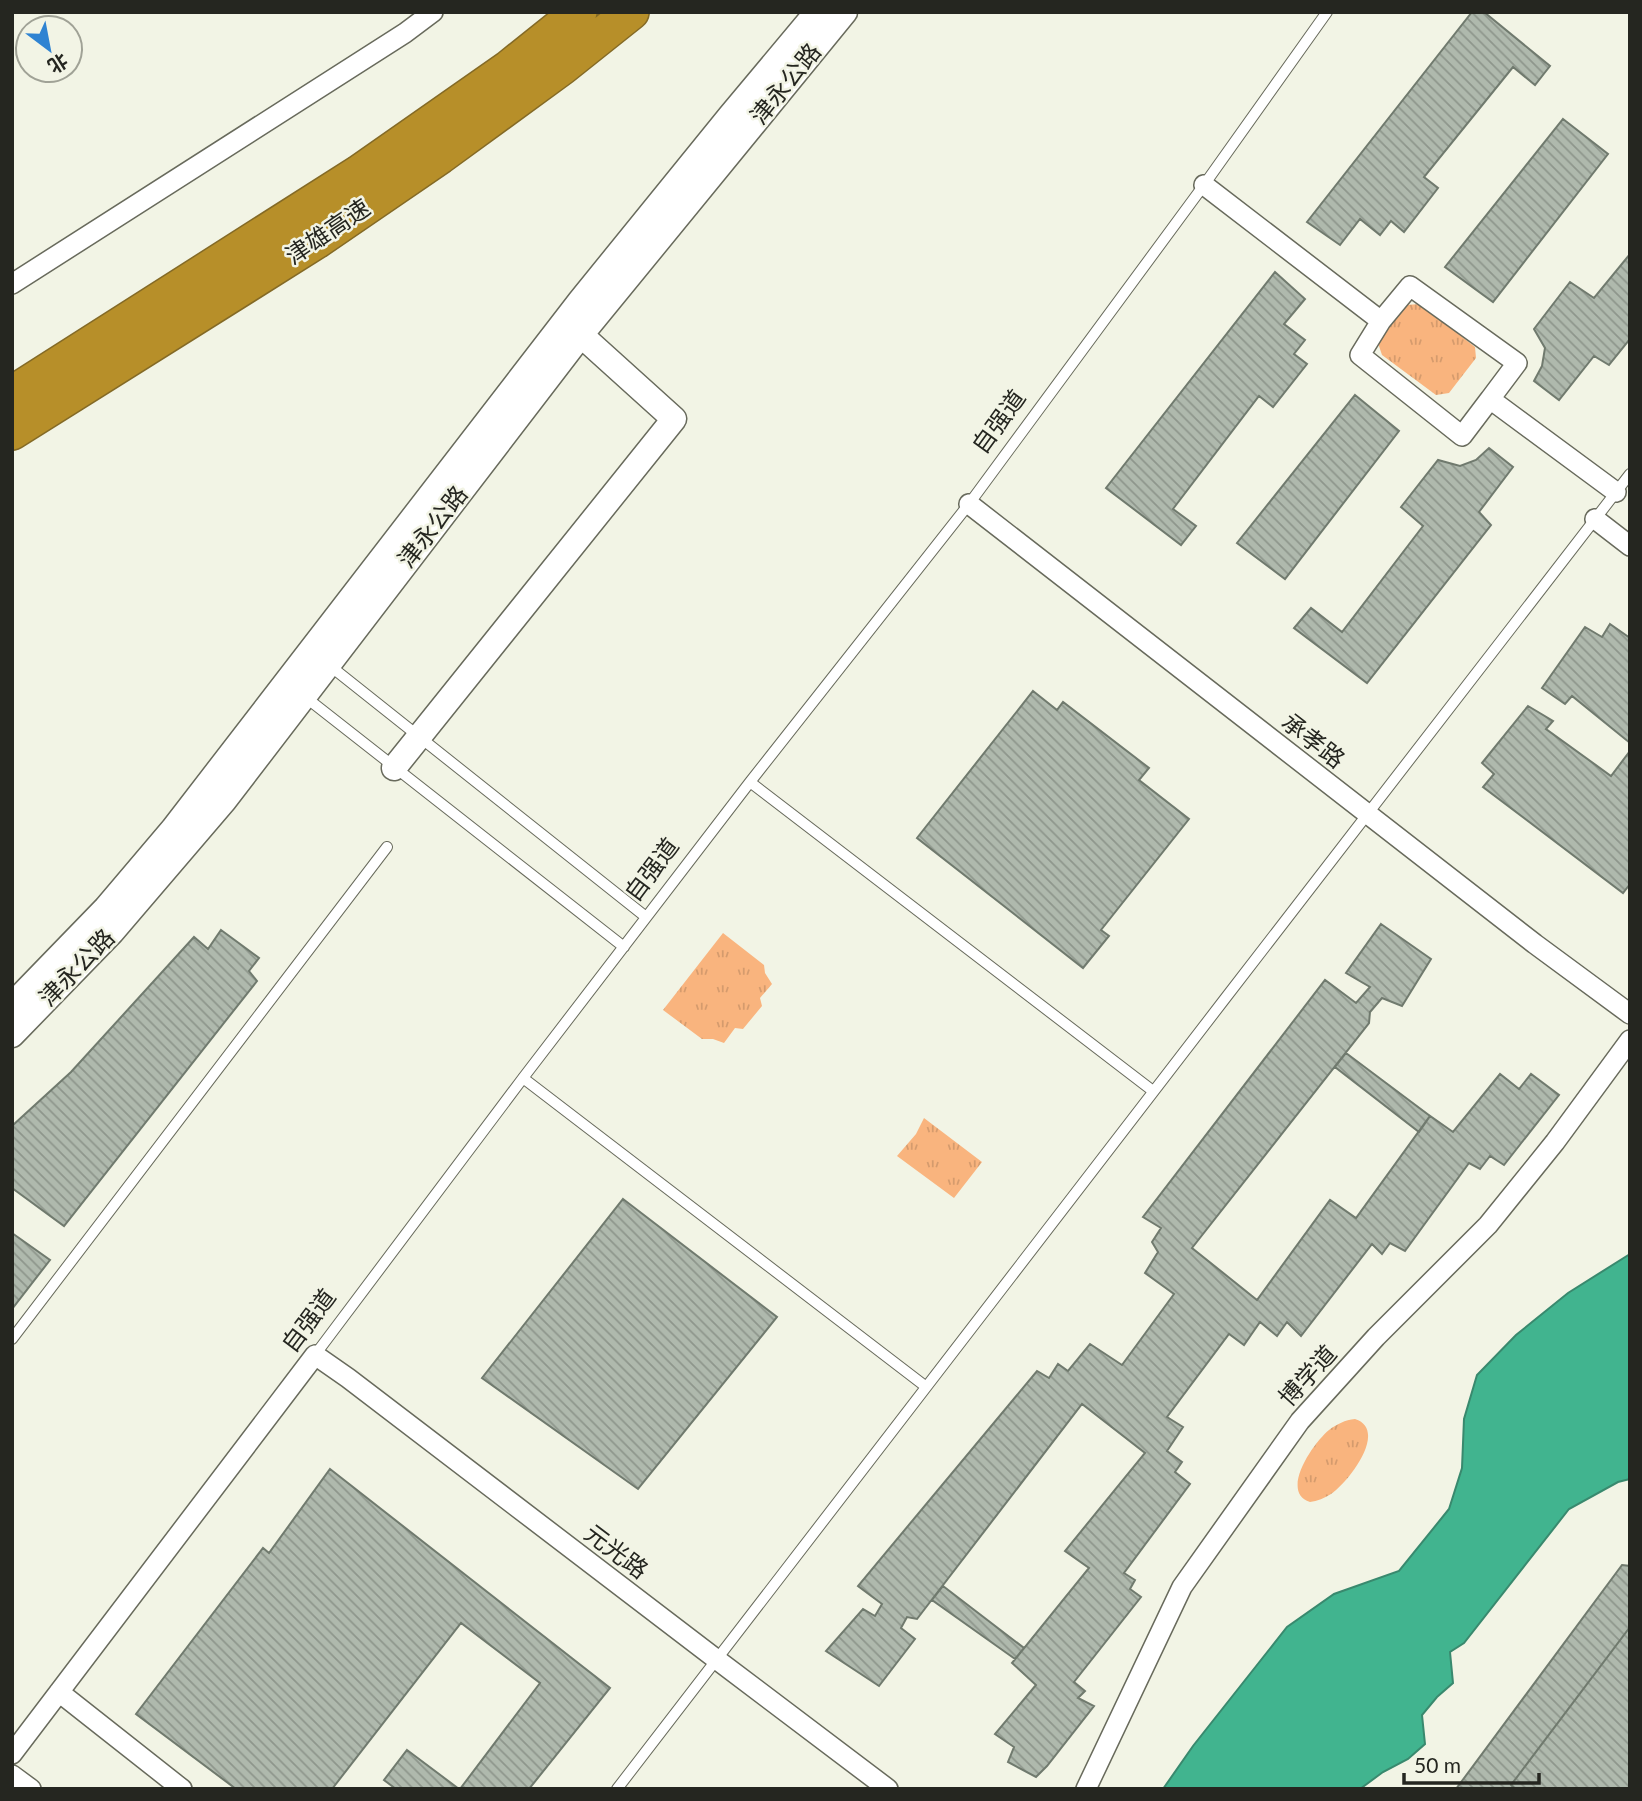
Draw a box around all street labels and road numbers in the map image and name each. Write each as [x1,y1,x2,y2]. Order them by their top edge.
street label: 津永公路 [743,37,826,129]
street label: 津雄高速 [279,192,375,270]
street label: 自强道 [965,383,1031,459]
street label: 津永公路 [391,479,473,573]
street label: 承孝路 [1277,706,1351,773]
street label: 自强道 [618,832,684,907]
street label: 津永公路 [32,922,120,1012]
street label: 自强道 [275,1283,341,1358]
street label: 博学道 [1272,1339,1342,1411]
street label: 元光路 [579,1518,654,1584]

